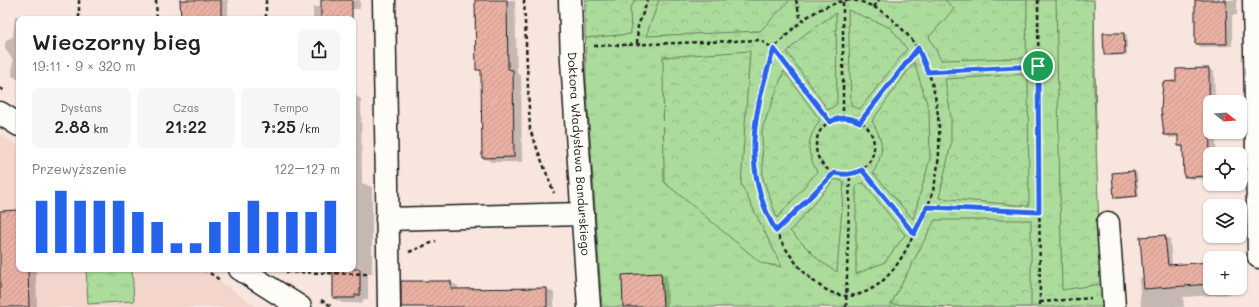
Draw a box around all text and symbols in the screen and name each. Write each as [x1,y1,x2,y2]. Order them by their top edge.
text: Wieczorny bieg [32,27,201,56]
button: share [298,29,340,71]
pin [1021,49,1055,83]
street label: Doktora Władysława Bandurskiego [565,52,594,256]
icon: arrive [1027,55,1049,77]
text: 19:11 · 9 × 320 m [32,57,136,74]
north arrow [1203,95,1247,139]
map controls [1203,95,1247,295]
text: Dystans [60,100,102,115]
text: Czas [173,100,199,115]
text: Tempo [273,100,308,115]
text: 2.88 [54,115,90,137]
text: 21:22 [165,115,207,137]
text: 7:25 [262,115,296,137]
text: km [90,121,108,136]
text: /km [296,121,320,136]
button: locate [1203,147,1247,191]
text: Przewyższenie [32,160,127,177]
text: 122–127 m [274,160,340,177]
button: layers [1203,199,1247,243]
button: + [1203,251,1247,295]

